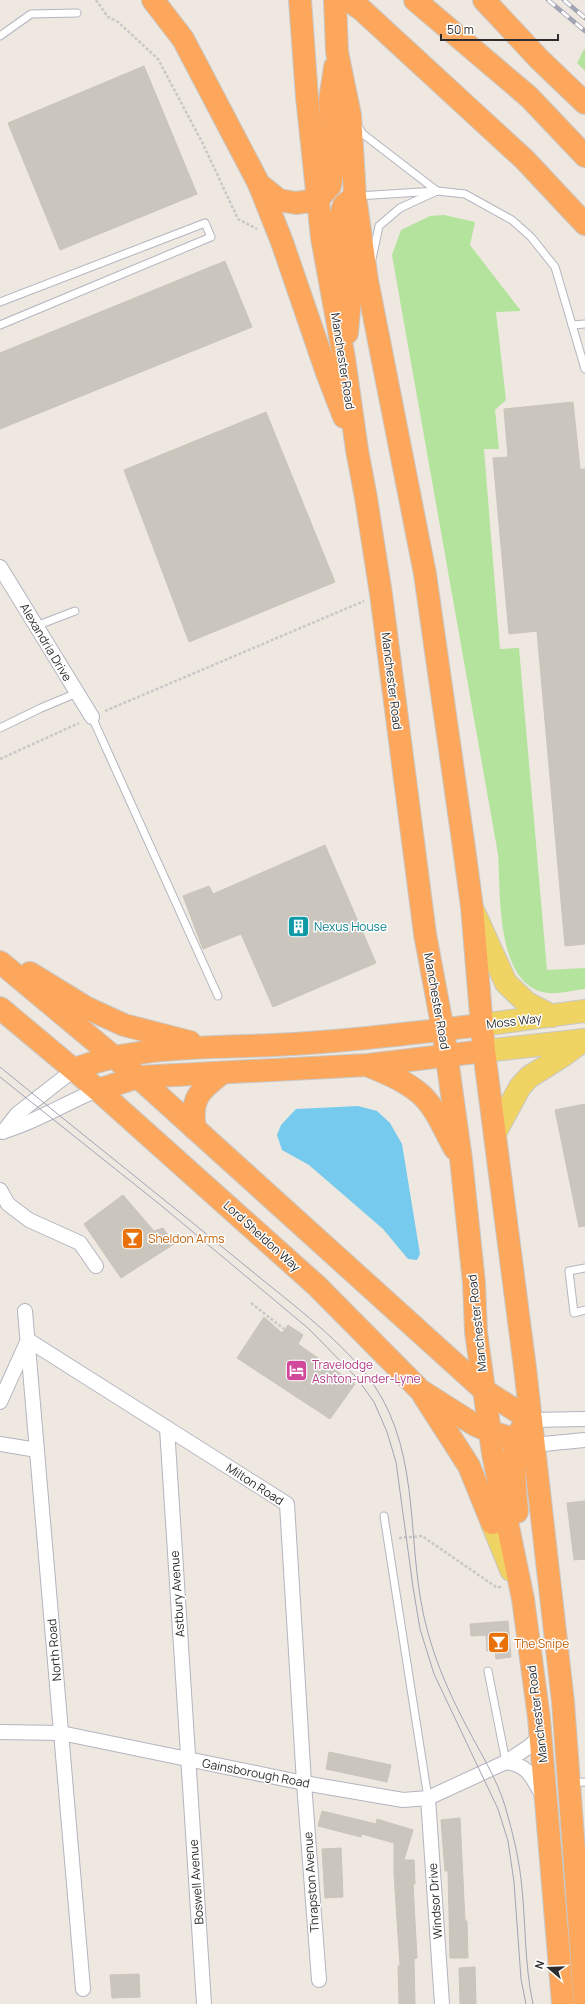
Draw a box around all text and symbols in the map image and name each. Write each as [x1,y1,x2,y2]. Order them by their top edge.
scale bar [441,16,558,42]
text: 50 m [447,21,474,38]
street label: Manchester Road [327,311,359,411]
street label: Alexandria Drive [16,600,76,684]
street label: Manchester Road [378,631,406,731]
building icon: Nexus House [286,913,312,939]
place label: Nexus House [314,918,387,935]
street label: Manchester Road [420,951,454,1051]
street label: Moss Way [485,1009,543,1033]
street label: Lord Sheldon Way [220,1197,305,1276]
bar icon: Sheldon Arms [119,1225,145,1251]
place label: Sheldon Arms [148,1230,224,1247]
street label: Manchester Road [463,1274,491,1372]
place label: Travelodge Ashton-under-Lyne [312,1356,421,1387]
hotel icon: Travelodge Ashton-under-Lyne [284,1358,310,1384]
street label: Milton Road [223,1459,287,1509]
street label: Astbury Avenue [165,1550,189,1638]
street label: North Road [43,1618,65,1682]
bar icon: The Snipe [485,1630,511,1656]
place label: The Snipe [514,1635,569,1652]
street label: Manchester Road [523,1664,551,1764]
street label: Gainsborough Road [201,1754,311,1792]
street label: Thrapston Avenue [299,1831,323,1933]
street label: Boswell Avenue [185,1839,207,1925]
street label: Windsor Drive [424,1862,446,1940]
north arrow [529,1948,569,1988]
text: N [531,1958,547,1971]

